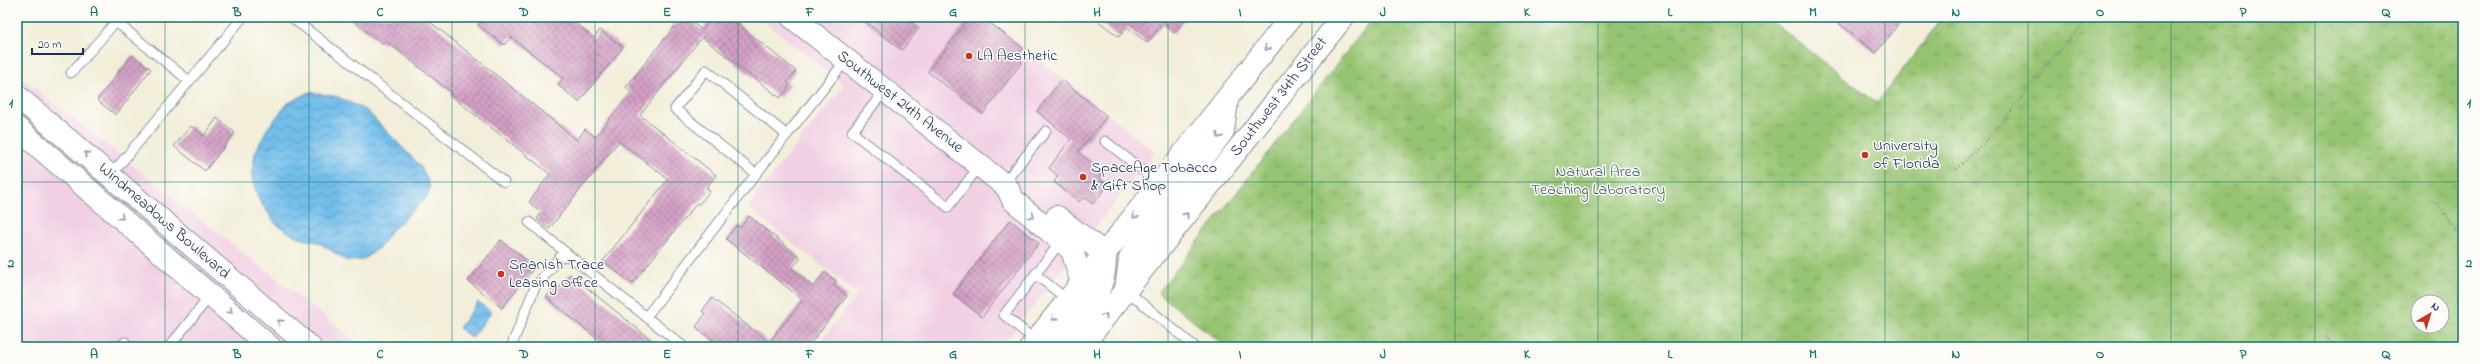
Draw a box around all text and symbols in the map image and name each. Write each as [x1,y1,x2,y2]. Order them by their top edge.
text: A [90,3,98,22]
text: B [232,3,242,22]
text: C [376,3,384,22]
text: D [518,3,529,22]
text: E [663,3,671,22]
text: F [805,3,815,22]
text: G [949,3,957,22]
text: H [1093,3,1101,22]
text: I [1238,3,1242,22]
text: J [1380,3,1386,22]
text: K [1524,3,1531,22]
text: L [1668,3,1674,22]
text: M [1809,3,1817,22]
text: N [1952,3,1961,22]
text: O [2096,3,2105,22]
text: P [2240,3,2247,22]
text: Q [2382,3,2391,22]
scale bar [32,30,83,56]
street label: Southwest 34th Street [1224,31,1334,162]
text: 20 m [38,36,61,54]
one-way arrow [1265,43,1272,50]
place label: LA Aesthetic [977,44,1058,68]
street label: Southwest 24th Avenue [831,45,969,160]
marker: LA Aesthetic [964,51,974,61]
text: 1 [9,94,14,113]
text: 1 [2467,94,2472,113]
one-way arrow [1217,131,1224,138]
place label: University of Florida [1873,134,1940,176]
marker: University of Florida [1860,150,1870,160]
one-way arrow [84,152,91,159]
place label: SpaceAge Tobacco & Gift Shop [1091,156,1217,198]
street label: Windmeadows Boulevard [93,157,235,285]
park label: Natural Area Teaching Laboratory [1531,160,1665,202]
marker: SpaceAge Tobacco & Gift Shop [1078,172,1088,182]
one-way arrow [1028,211,1035,218]
one-way arrow [1133,211,1140,218]
one-way arrow [116,212,124,219]
one-way arrow [1181,212,1188,219]
place label: Spanish Trace Leasing Office [509,253,605,295]
text: 2 [7,254,15,273]
text: 2 [2465,254,2473,273]
marker: Spanish Trace Leasing Office [496,269,506,279]
north arrow [2410,294,2450,334]
text: N [2428,298,2443,316]
one-way arrow [225,306,232,313]
one-way arrow [1052,313,1059,320]
one-way arrow [1101,314,1108,321]
one-way arrow [277,320,285,327]
text: A [90,345,98,364]
text: B [232,345,242,364]
text: C [376,345,384,364]
text: D [518,345,529,364]
text: E [663,345,671,364]
text: F [805,345,815,364]
text: G [949,345,957,364]
text: H [1093,345,1101,364]
text: I [1238,345,1242,364]
text: J [1380,345,1386,364]
text: K [1524,345,1531,364]
text: L [1668,345,1674,364]
text: M [1809,345,1817,364]
text: N [1952,345,1961,364]
text: O [2096,345,2105,364]
text: P [2240,345,2247,364]
text: Q [2382,345,2391,364]

